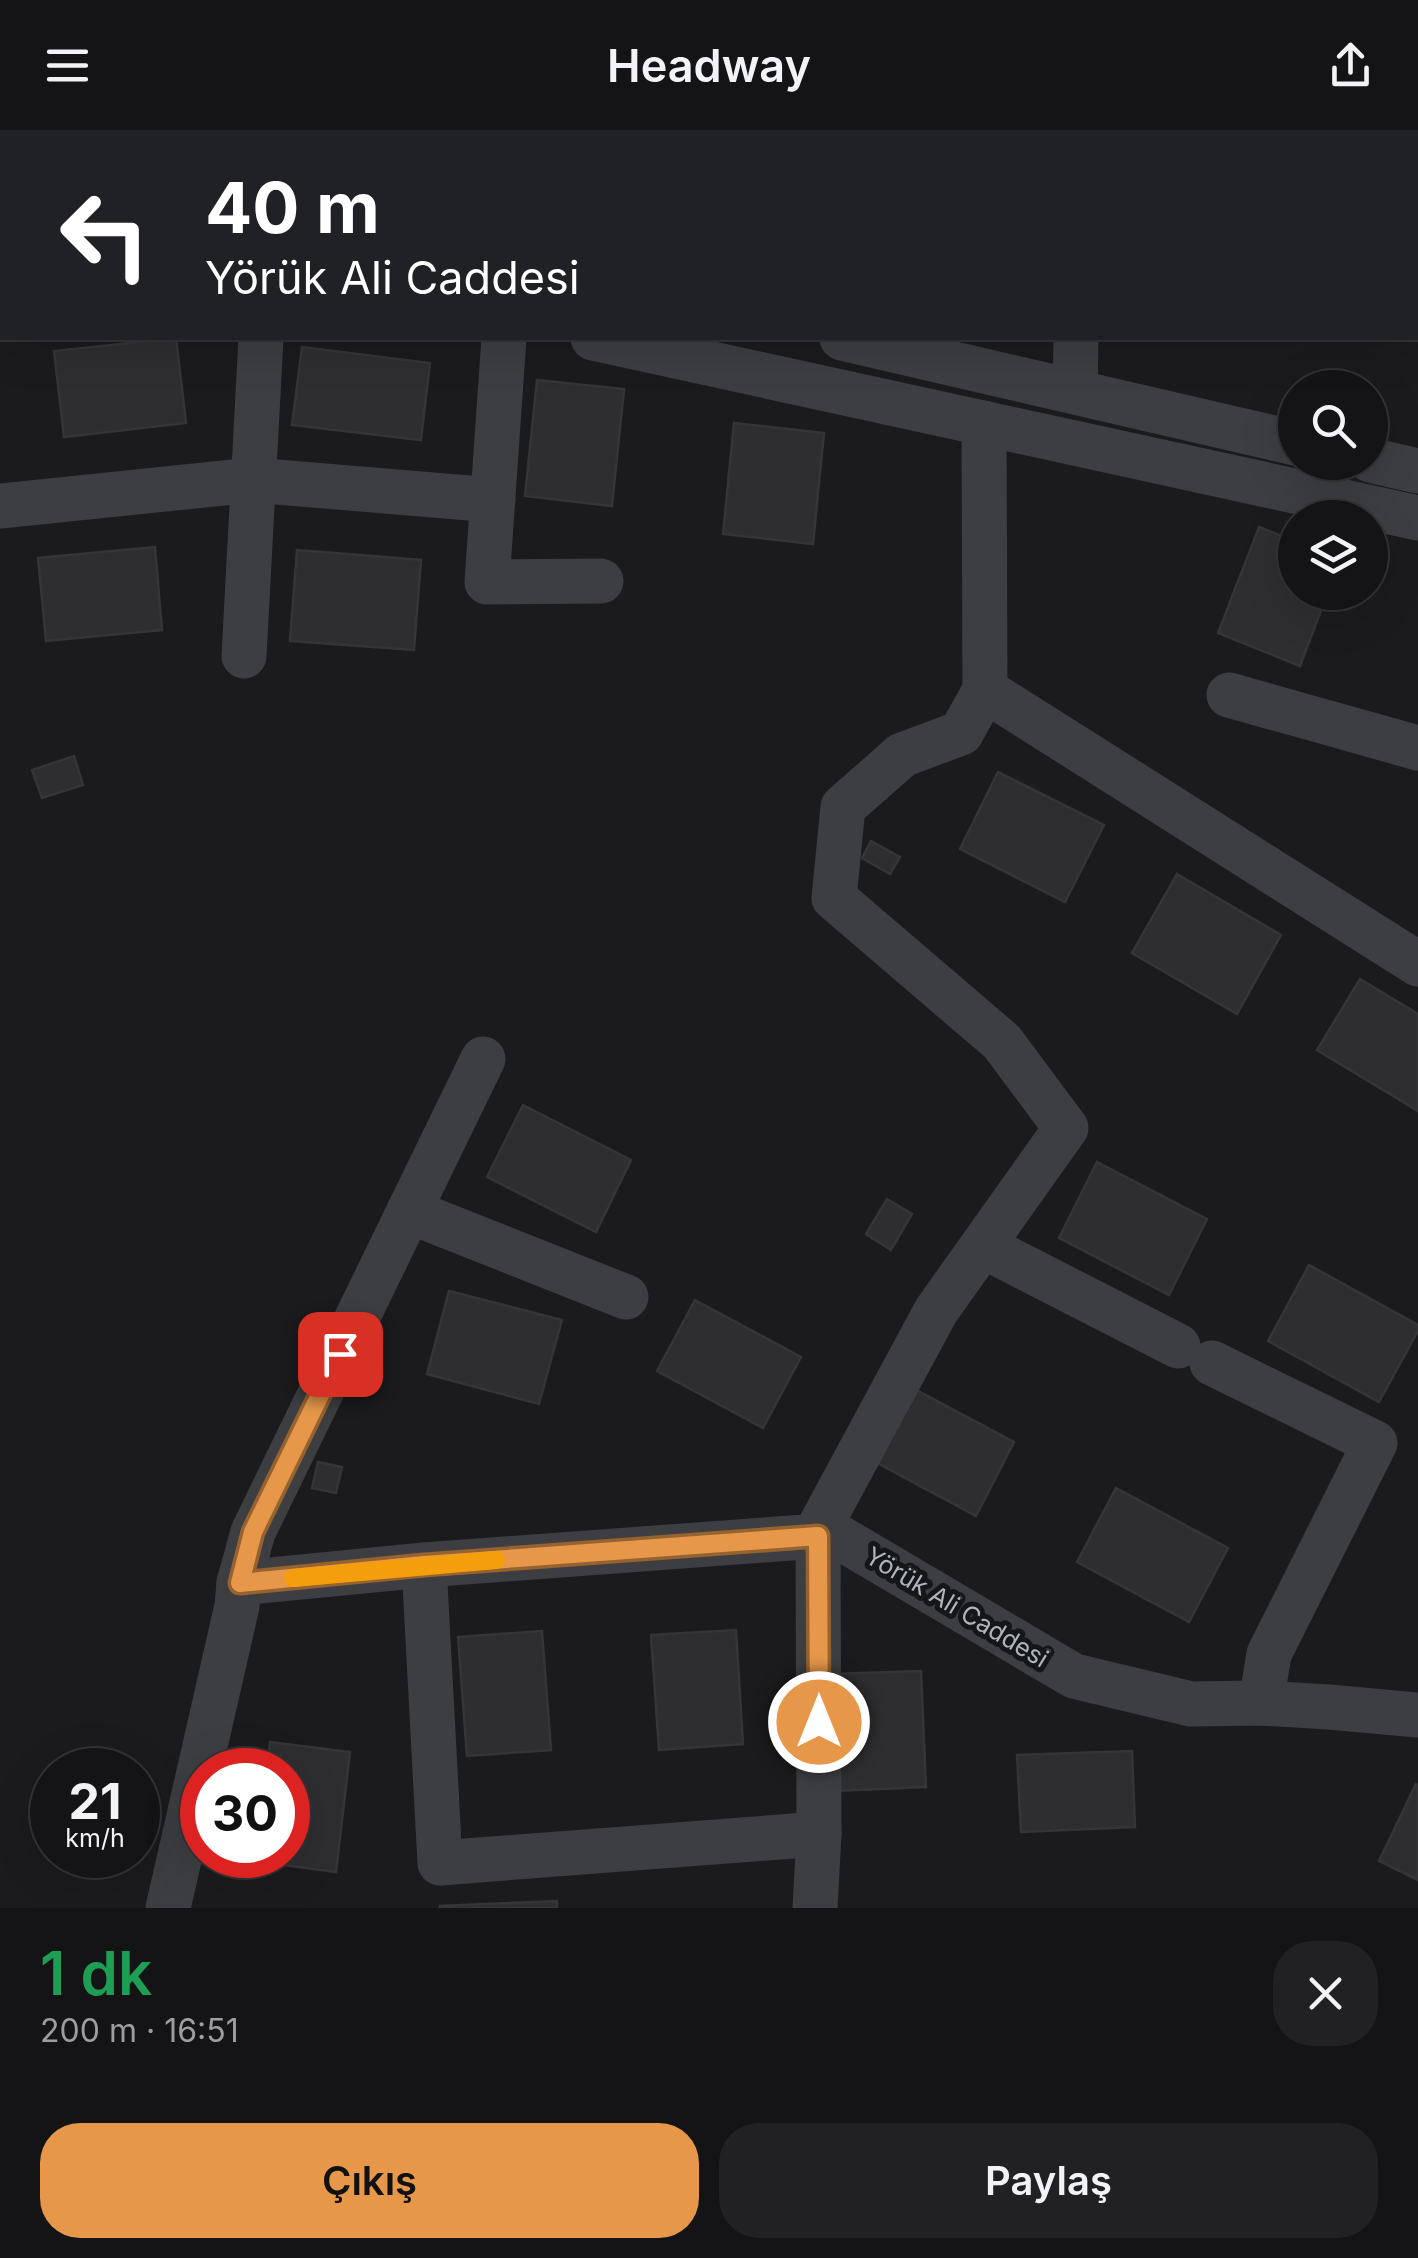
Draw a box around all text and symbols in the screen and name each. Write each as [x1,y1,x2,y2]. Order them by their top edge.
icon: menu [40,38,95,93]
text: Headway [607,38,811,93]
icon: share [1323,38,1378,93]
text: 40 m [205,165,380,250]
icon: left [40,170,170,300]
text: Yörük Ali Caddesi [205,250,580,305]
map controls [1278,370,1388,610]
button: search [1278,370,1388,480]
button: layers [1278,500,1388,610]
pin [298,1312,383,1397]
icon: arrive [313,1327,368,1382]
street label: Yörük Ali Caddesi [860,1541,1054,1673]
position arrow [767,1670,871,1774]
speed limit sign: 30 [180,1748,310,1878]
text: 21 [68,1771,122,1831]
text: km/h [65,1823,125,1853]
text: 1 dk [40,1937,152,2009]
button: close [1273,1941,1378,2046]
text: 200 m · 16:51 [40,2011,239,2050]
button: Çıkış [40,2123,699,2238]
button: Paylaş [719,2123,1378,2238]

